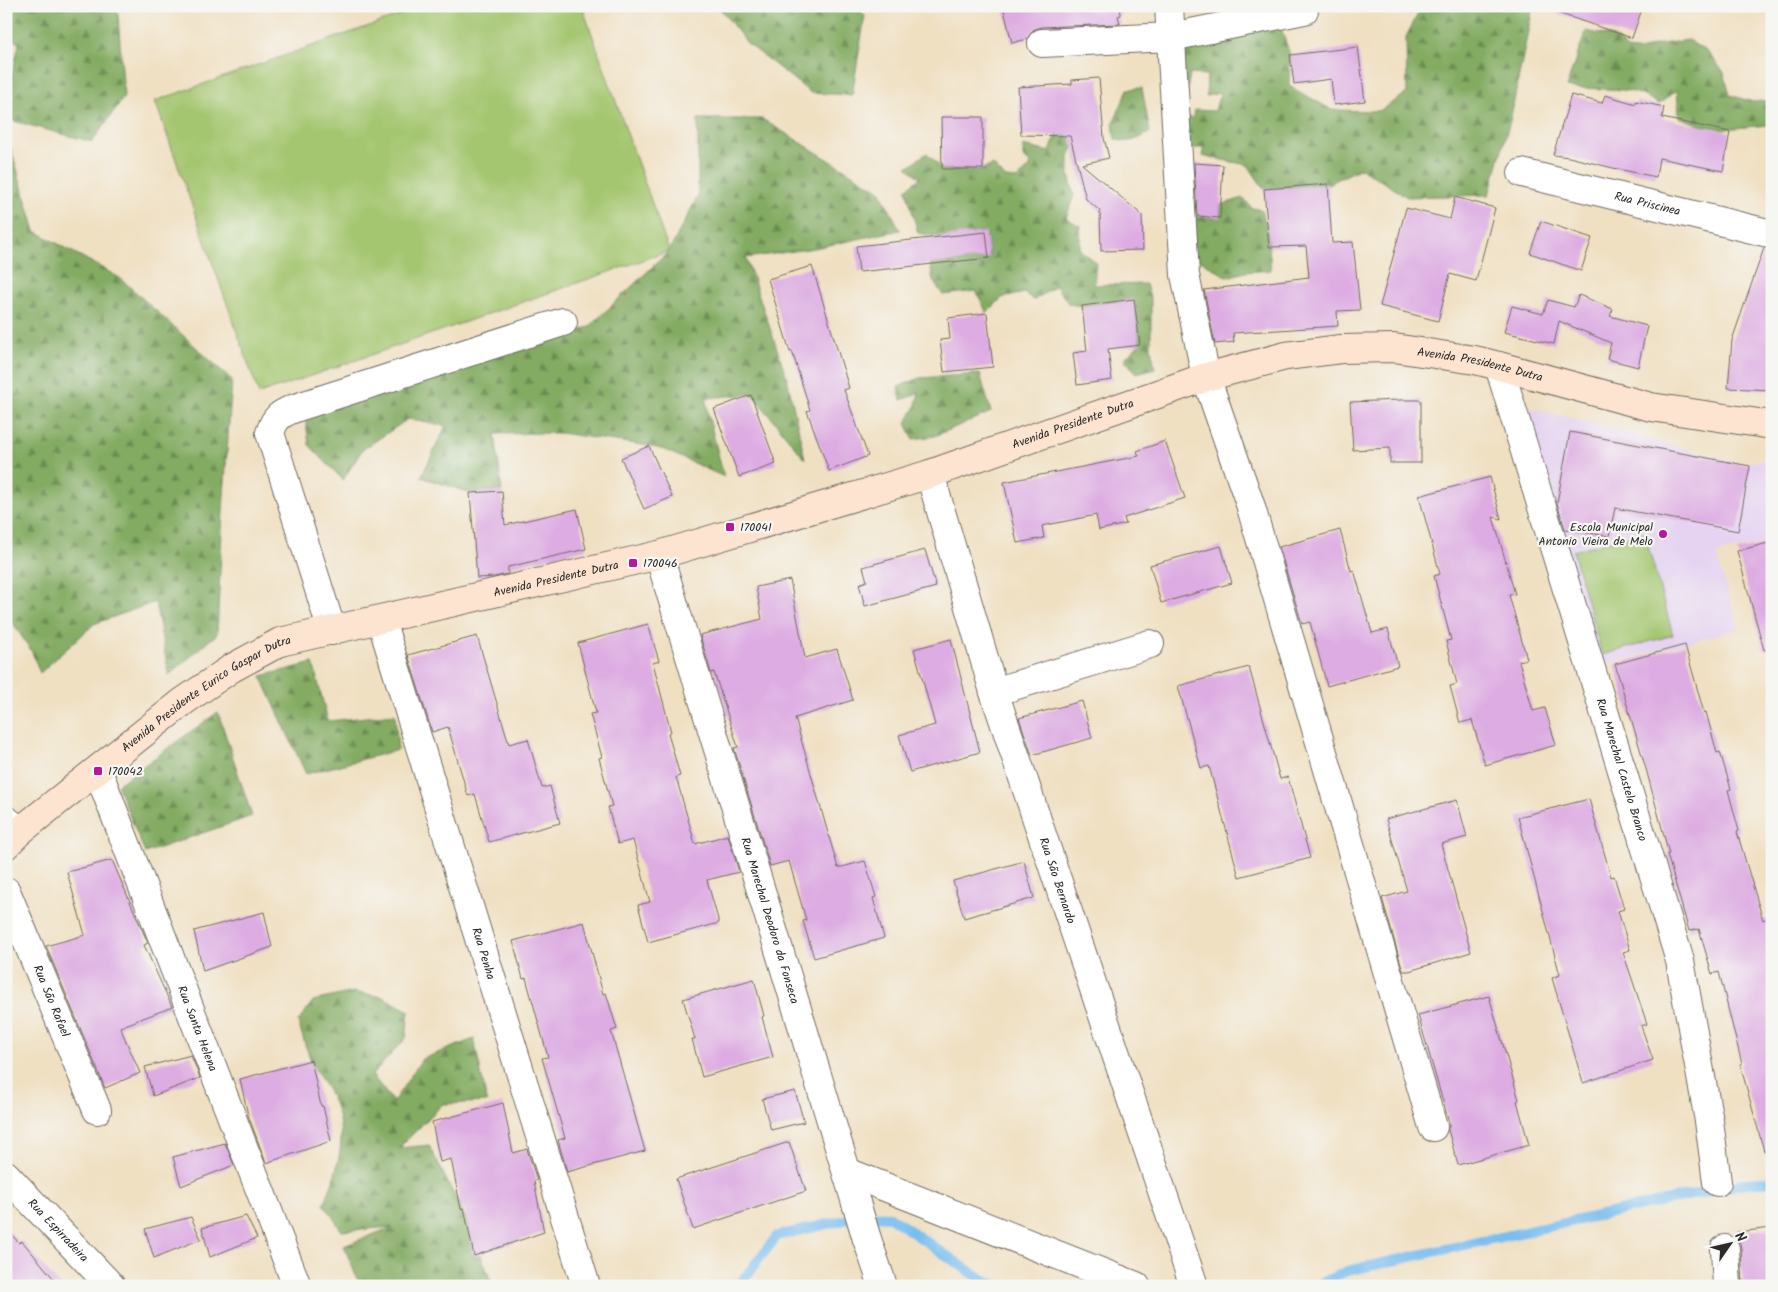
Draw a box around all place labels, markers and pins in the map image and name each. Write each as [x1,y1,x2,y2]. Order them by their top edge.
place label: 170041 [740,518,772,537]
place label: Escola Municipal Antonio Vieira de Melo [1538,518,1653,551]
marker: 170041 [724,521,736,533]
marker: Escola Municipal Antonio Vieira de Melo [1657,528,1669,540]
place label: 170046 [643,554,678,573]
marker: 170046 [627,557,639,569]
place label: 170042 [108,762,143,781]
marker: 170042 [92,765,104,777]

